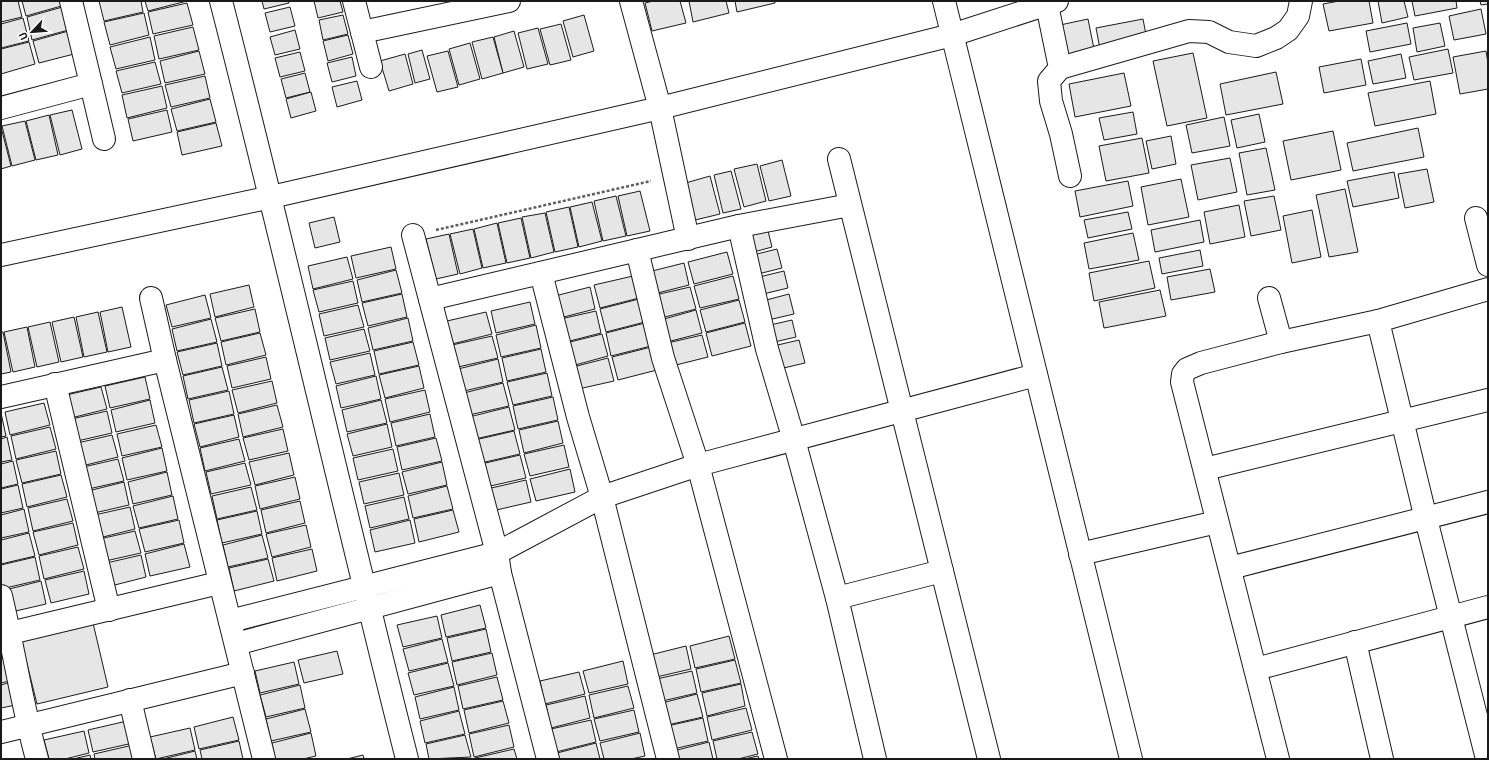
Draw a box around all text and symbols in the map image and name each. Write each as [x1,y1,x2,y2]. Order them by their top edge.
north arrow [12,12,52,52]
text: U [14,30,32,43]

